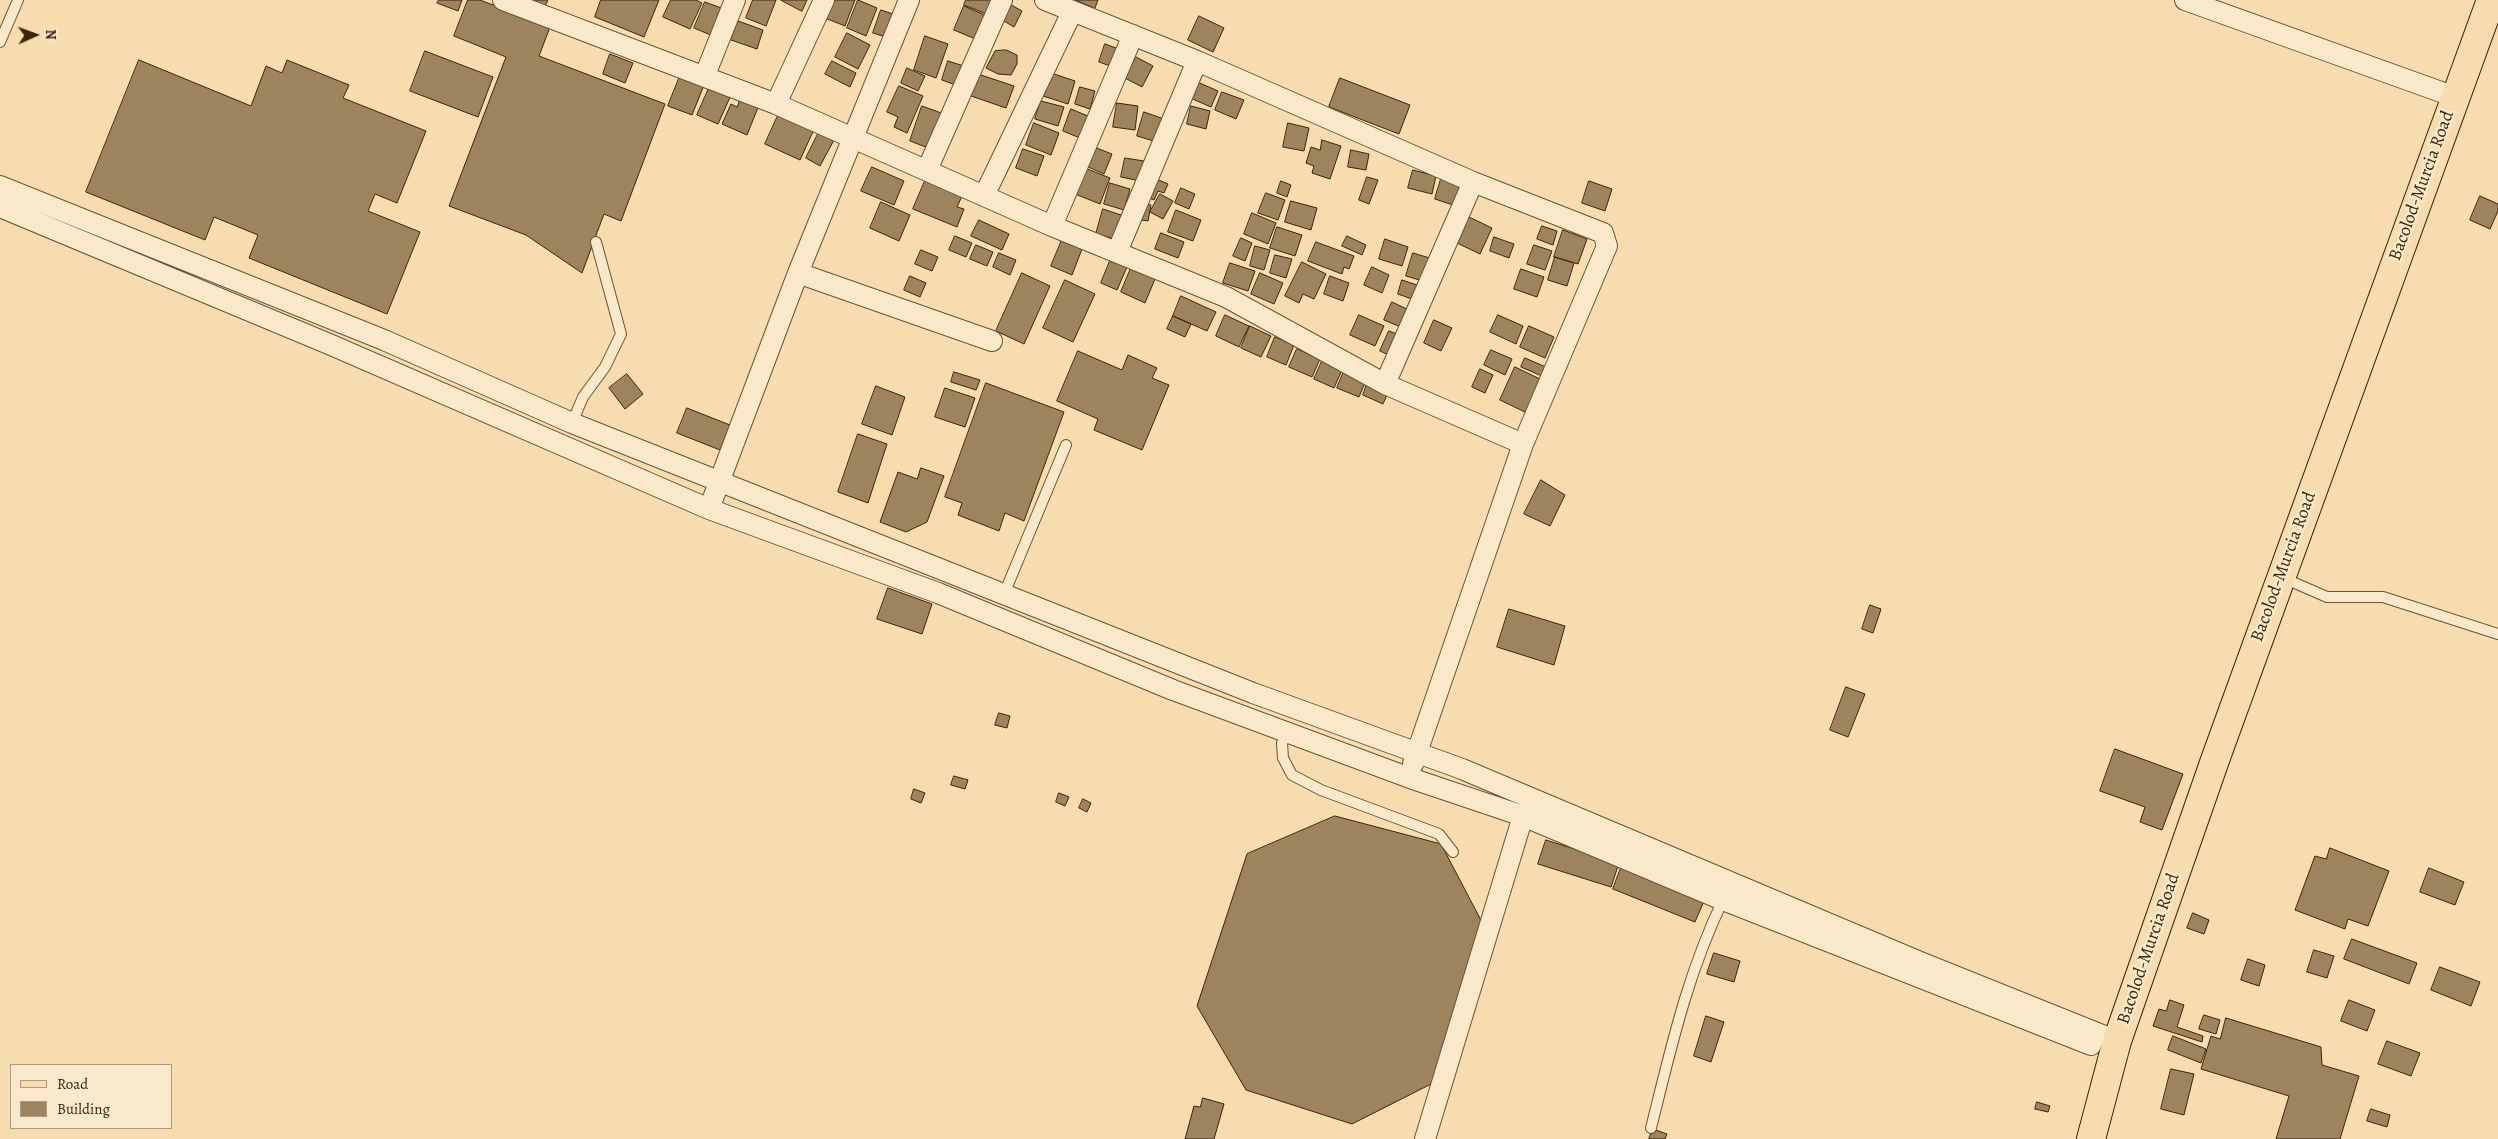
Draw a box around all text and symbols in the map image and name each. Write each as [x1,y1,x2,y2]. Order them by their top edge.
north arrow [10,10,60,60]
text: N [41,29,60,40]
street label: Bacolod-Murcia Road [2385,108,2459,264]
street label: Bacolod-Murcia Road [2247,489,2321,645]
street label: Bacolod-Murcia Road [2113,871,2185,1027]
legend [10,1064,172,1129]
text: Road [57,1074,88,1094]
text: Building [57,1099,110,1119]

